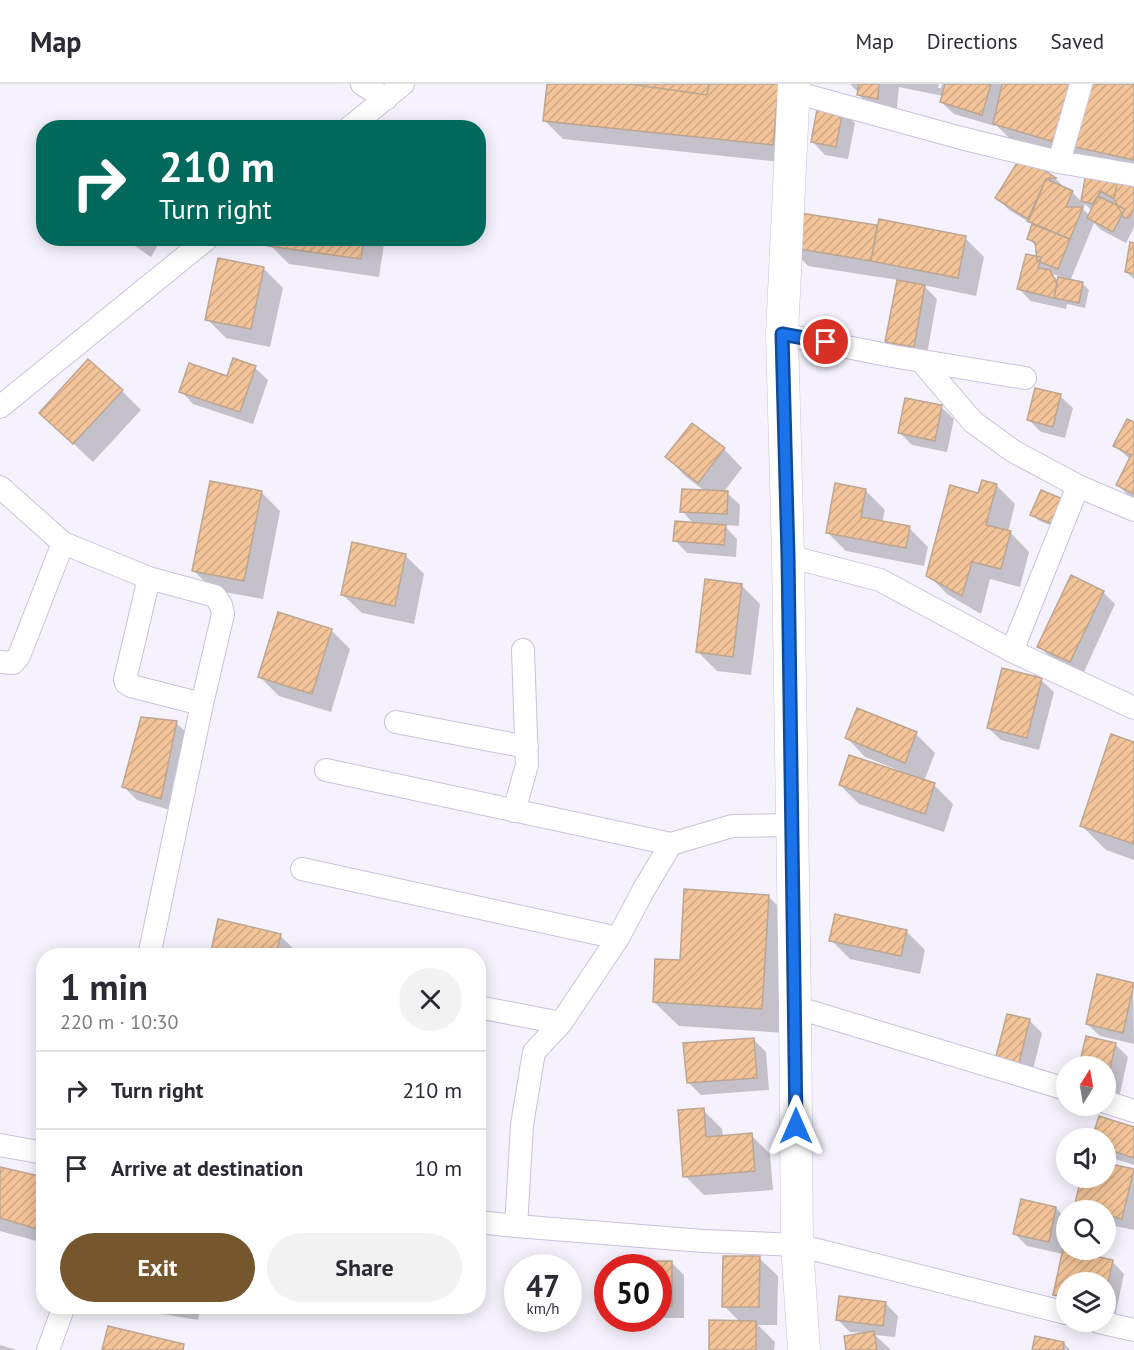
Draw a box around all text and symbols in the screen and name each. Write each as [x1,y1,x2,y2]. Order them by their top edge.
text: Map [30,23,81,60]
text: Map [855,28,894,55]
text: Directions [927,28,1018,55]
text: Saved [1051,28,1104,55]
text: 210 m [159,139,275,194]
icon: right [60,144,138,222]
text: Turn right [159,192,272,226]
pin [800,316,851,367]
icon: arrive [809,325,842,358]
text: 1 min [60,963,148,1010]
button: close [399,968,462,1031]
text: 220 m · 10:30 [60,1009,178,1035]
north arrow [1056,1056,1116,1116]
map controls [1056,1056,1116,1332]
icon: right [60,1074,93,1107]
text: Turn right [111,1076,203,1104]
text: 210 m [402,1076,462,1104]
position arrow [764,1094,828,1158]
button: sound [1056,1128,1116,1188]
icon: arrive [60,1152,93,1185]
text: Arrive at destination [111,1154,303,1182]
text: 10 m [414,1154,462,1182]
button: search [1056,1200,1116,1260]
button: Exit [60,1233,255,1302]
button: Share [267,1233,462,1302]
speed limit sign: 50 [594,1254,672,1332]
text: 47 [526,1266,560,1305]
button: layers [1056,1272,1116,1332]
text: km/h [527,1299,559,1318]

